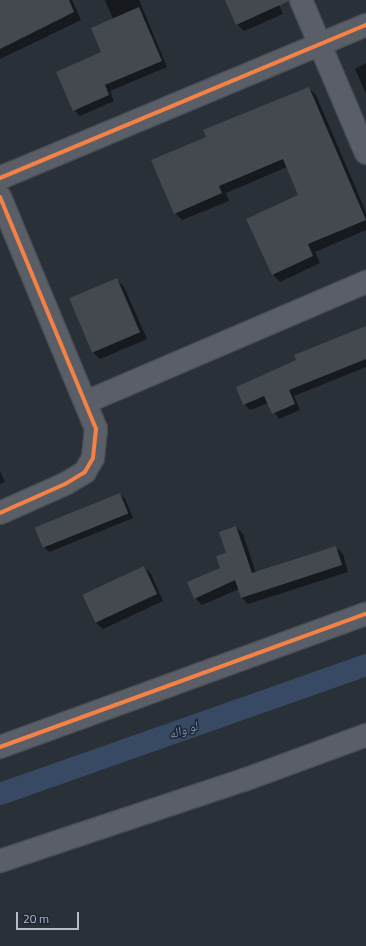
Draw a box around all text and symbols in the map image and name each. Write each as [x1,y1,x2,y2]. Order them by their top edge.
water label: لو واله [167,718,199,742]
scale bar [18,904,81,930]
text: 20 m [23,909,49,928]

